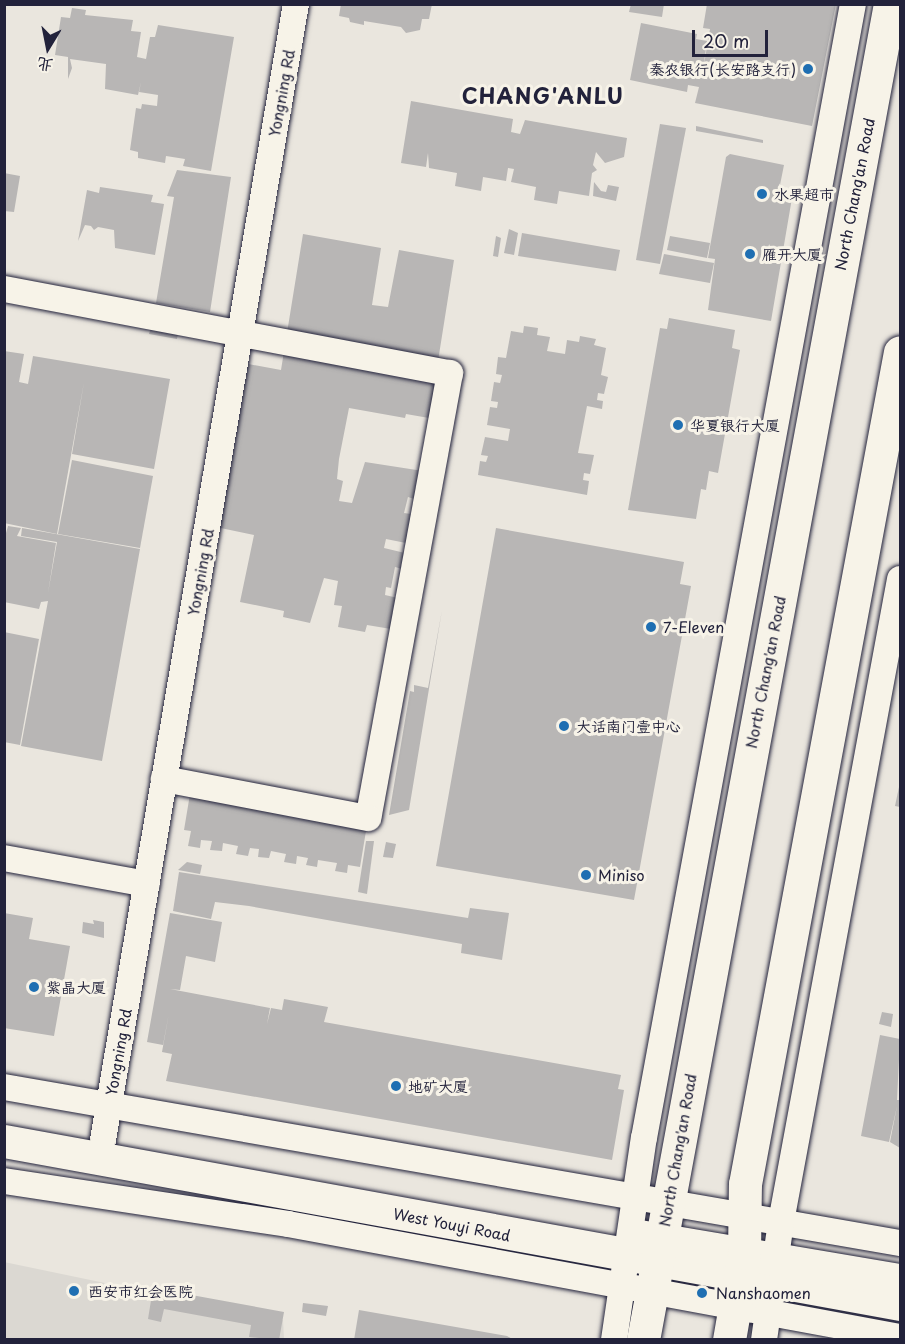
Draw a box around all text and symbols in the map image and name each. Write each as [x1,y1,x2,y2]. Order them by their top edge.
north arrow [18,18,78,78]
scale bar [695,18,772,56]
text: 20 m [703,27,749,54]
street label: Yongning Rd [264,48,298,138]
text: 北 [35,53,55,79]
place label: 秦农银行(长安路支行) [649,60,796,78]
marker: 秦农银行(长安路支行) [801,62,815,76]
district label: CHANG'ANLU [461,82,625,108]
street label: North Chang'an Road [830,116,878,272]
place label: 水果超市 [774,185,834,203]
marker: 水果超市 [755,187,769,201]
place label: 雁开大厦 [762,245,822,263]
marker: 雁开大厦 [743,247,757,261]
place label: 华夏银行大厦 [690,416,780,434]
marker: 华夏银行大厦 [671,418,685,432]
street label: Yongning Rd [183,527,217,617]
street label: North Chang'an Road [741,594,789,750]
place label: 7-Eleven [663,618,724,636]
marker: 7-Eleven [644,620,658,634]
place label: 大话南门壹中心 [576,717,681,735]
marker: 大话南门壹中心 [557,719,571,733]
place label: Miniso [598,866,645,884]
marker: Miniso [579,868,593,882]
place label: 紫晶大厦 [46,978,106,996]
marker: 紫晶大厦 [27,980,41,994]
street label: Yongning Rd [101,1007,135,1097]
street label: North Chang'an Road [655,1072,699,1228]
place label: 地矿大厦 [408,1077,468,1095]
marker: 地矿大厦 [389,1079,403,1093]
street label: West Youyi Road [392,1204,512,1244]
marker: 西安市红会医院 [65,1282,83,1300]
place label: 西安市红会医院 [88,1282,193,1300]
marker: Nanshaomen [693,1284,711,1302]
place label: Nanshaomen [716,1284,811,1302]

